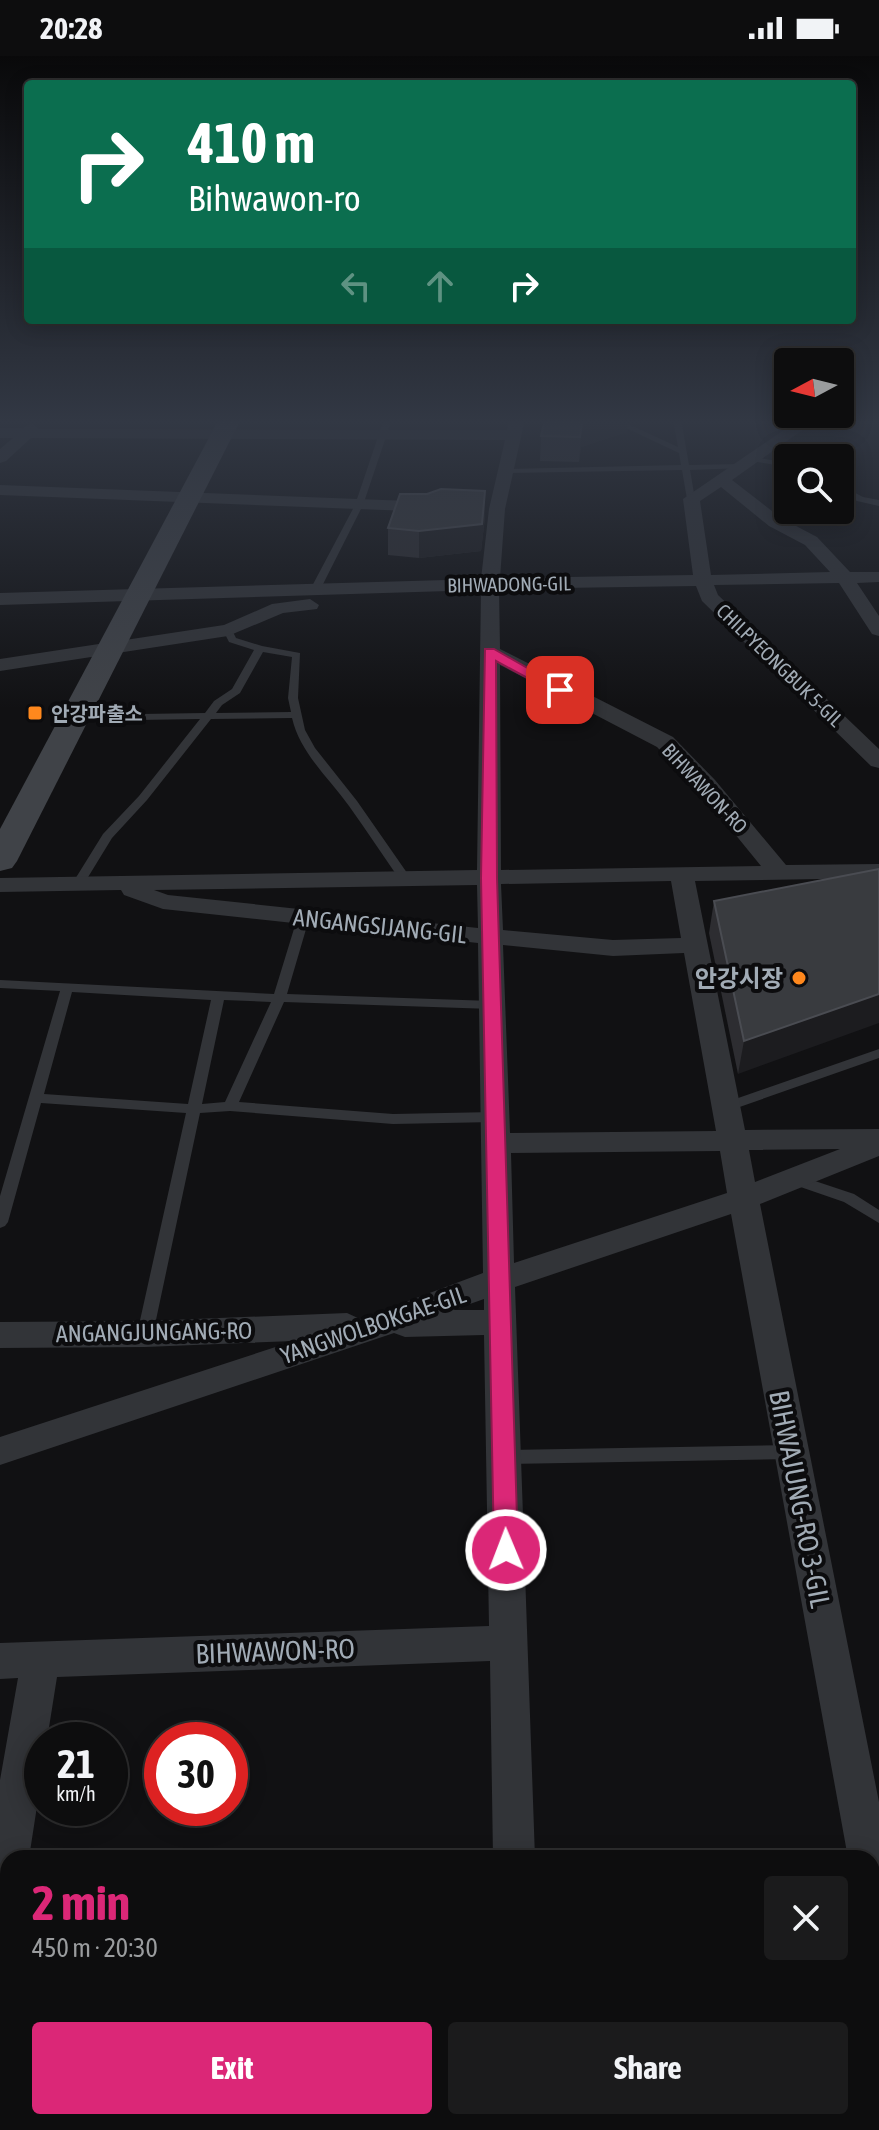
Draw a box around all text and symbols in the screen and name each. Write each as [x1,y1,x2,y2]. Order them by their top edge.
text: 20:28 [40,11,102,45]
text: 410 m [188,111,315,175]
icon: right [56,112,160,216]
text: Bihwawon-ro [188,177,361,219]
icon: left [334,264,378,308]
icon: ahead [418,264,462,308]
icon: right [502,264,546,308]
north arrow [774,348,854,428]
map controls [774,348,854,524]
button: search [774,444,854,524]
street label: BIHWADONG-GIL [447,571,571,597]
street label: CHILPYEONGBUK 5-GIL [712,599,848,731]
pin [526,656,594,724]
icon: arrive [538,668,582,712]
place label: 안강파출소 [51,702,143,725]
marker: 안강파출소 [26,704,44,722]
street label: BIHWAWON-RO [658,738,752,838]
street label: ANGANGSIJANG-GIL [292,903,469,949]
place label: 안강시장 [695,965,783,992]
marker: 안강시장 [790,969,808,987]
street label: YANGWOLBOKGAE-GIL [277,1280,470,1369]
street label: ANGANGJUNGANG-RO [56,1317,252,1347]
street label: BIHWAJUNG-RO 3-GIL [763,1388,837,1611]
position arrow [464,1508,548,1592]
street label: BIHWAWON-RO [195,1632,355,1670]
speed limit sign: 30 [144,1722,248,1826]
text: 21 [57,1741,95,1786]
text: km/h [56,1782,96,1805]
text: 2 min [32,1875,130,1930]
button: close [764,1876,848,1960]
text: 450 m · 20:30 [32,1933,158,1963]
button: Exit [32,2022,432,2114]
button: Share [448,2022,848,2114]

